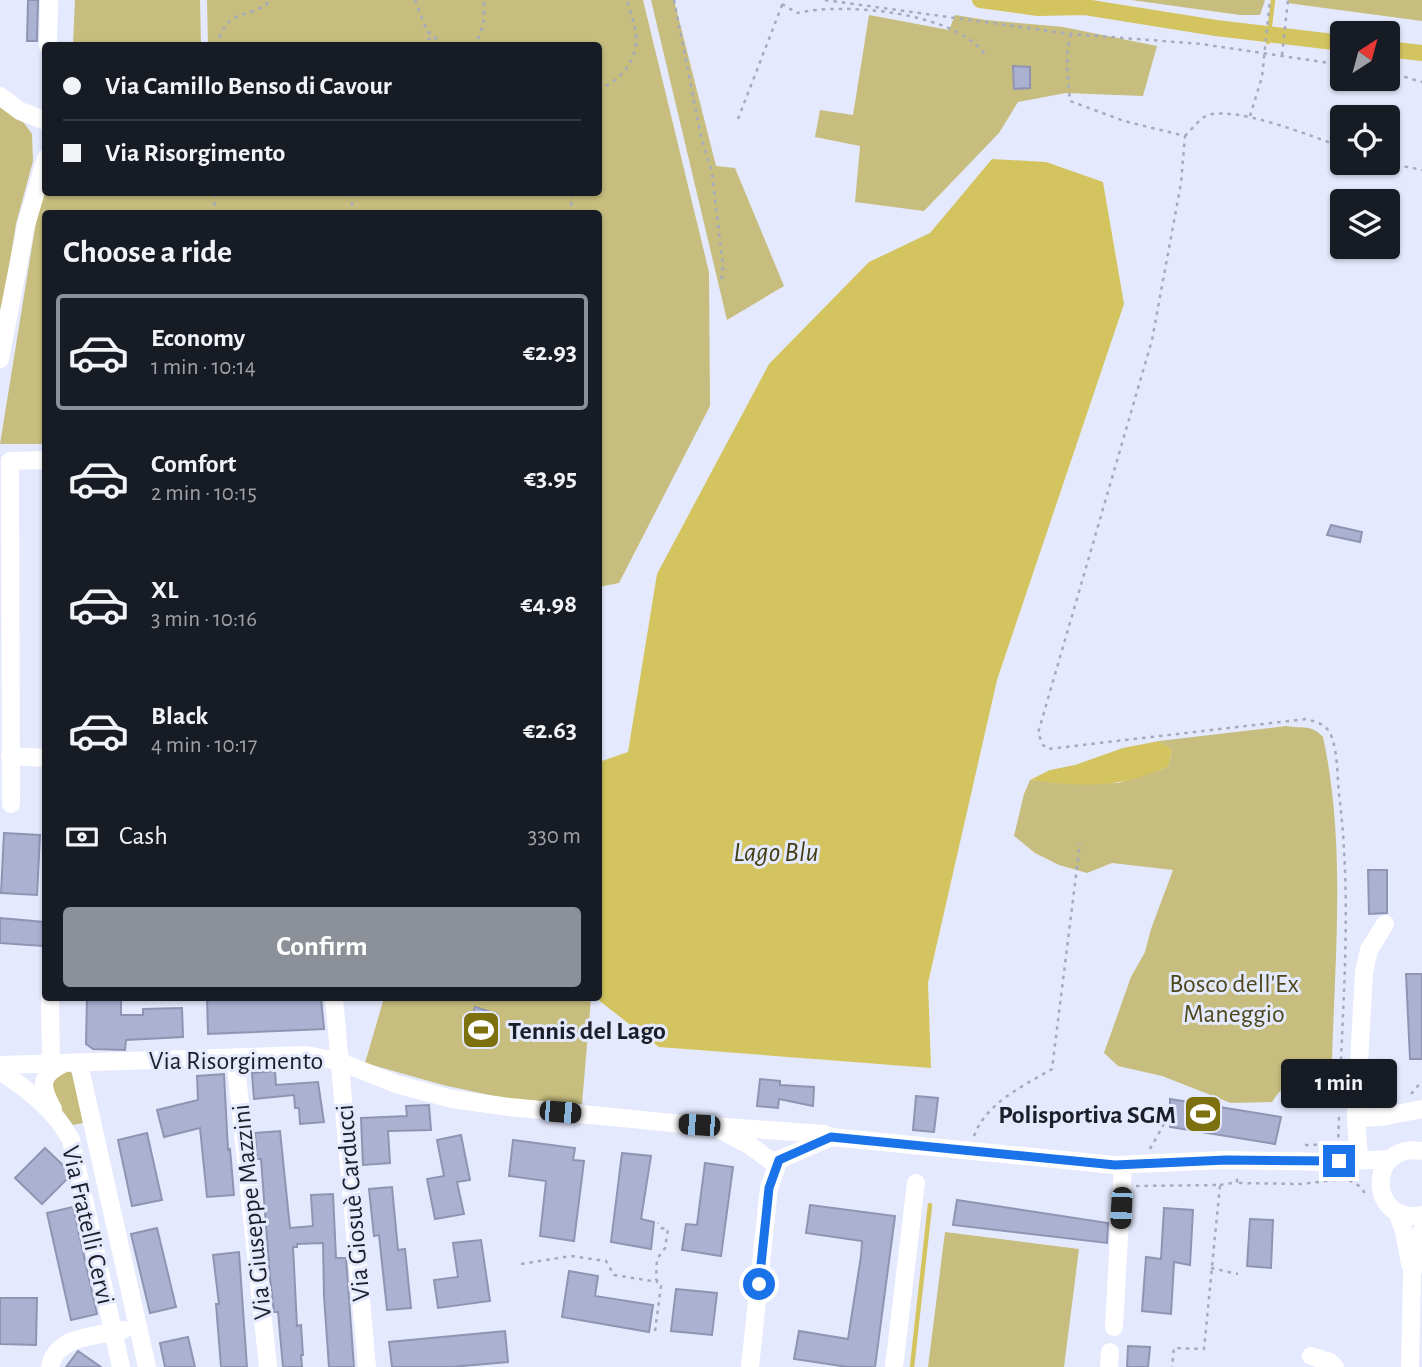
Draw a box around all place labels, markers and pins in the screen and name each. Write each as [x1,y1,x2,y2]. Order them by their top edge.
sports icon: Tennis del Lago [460,1009,502,1051]
place label: Tennis del Lago [508,1018,666,1044]
sports icon: Polisportiva SGM [1182,1093,1224,1135]
place label: Polisportiva SGM [998,1102,1176,1128]

